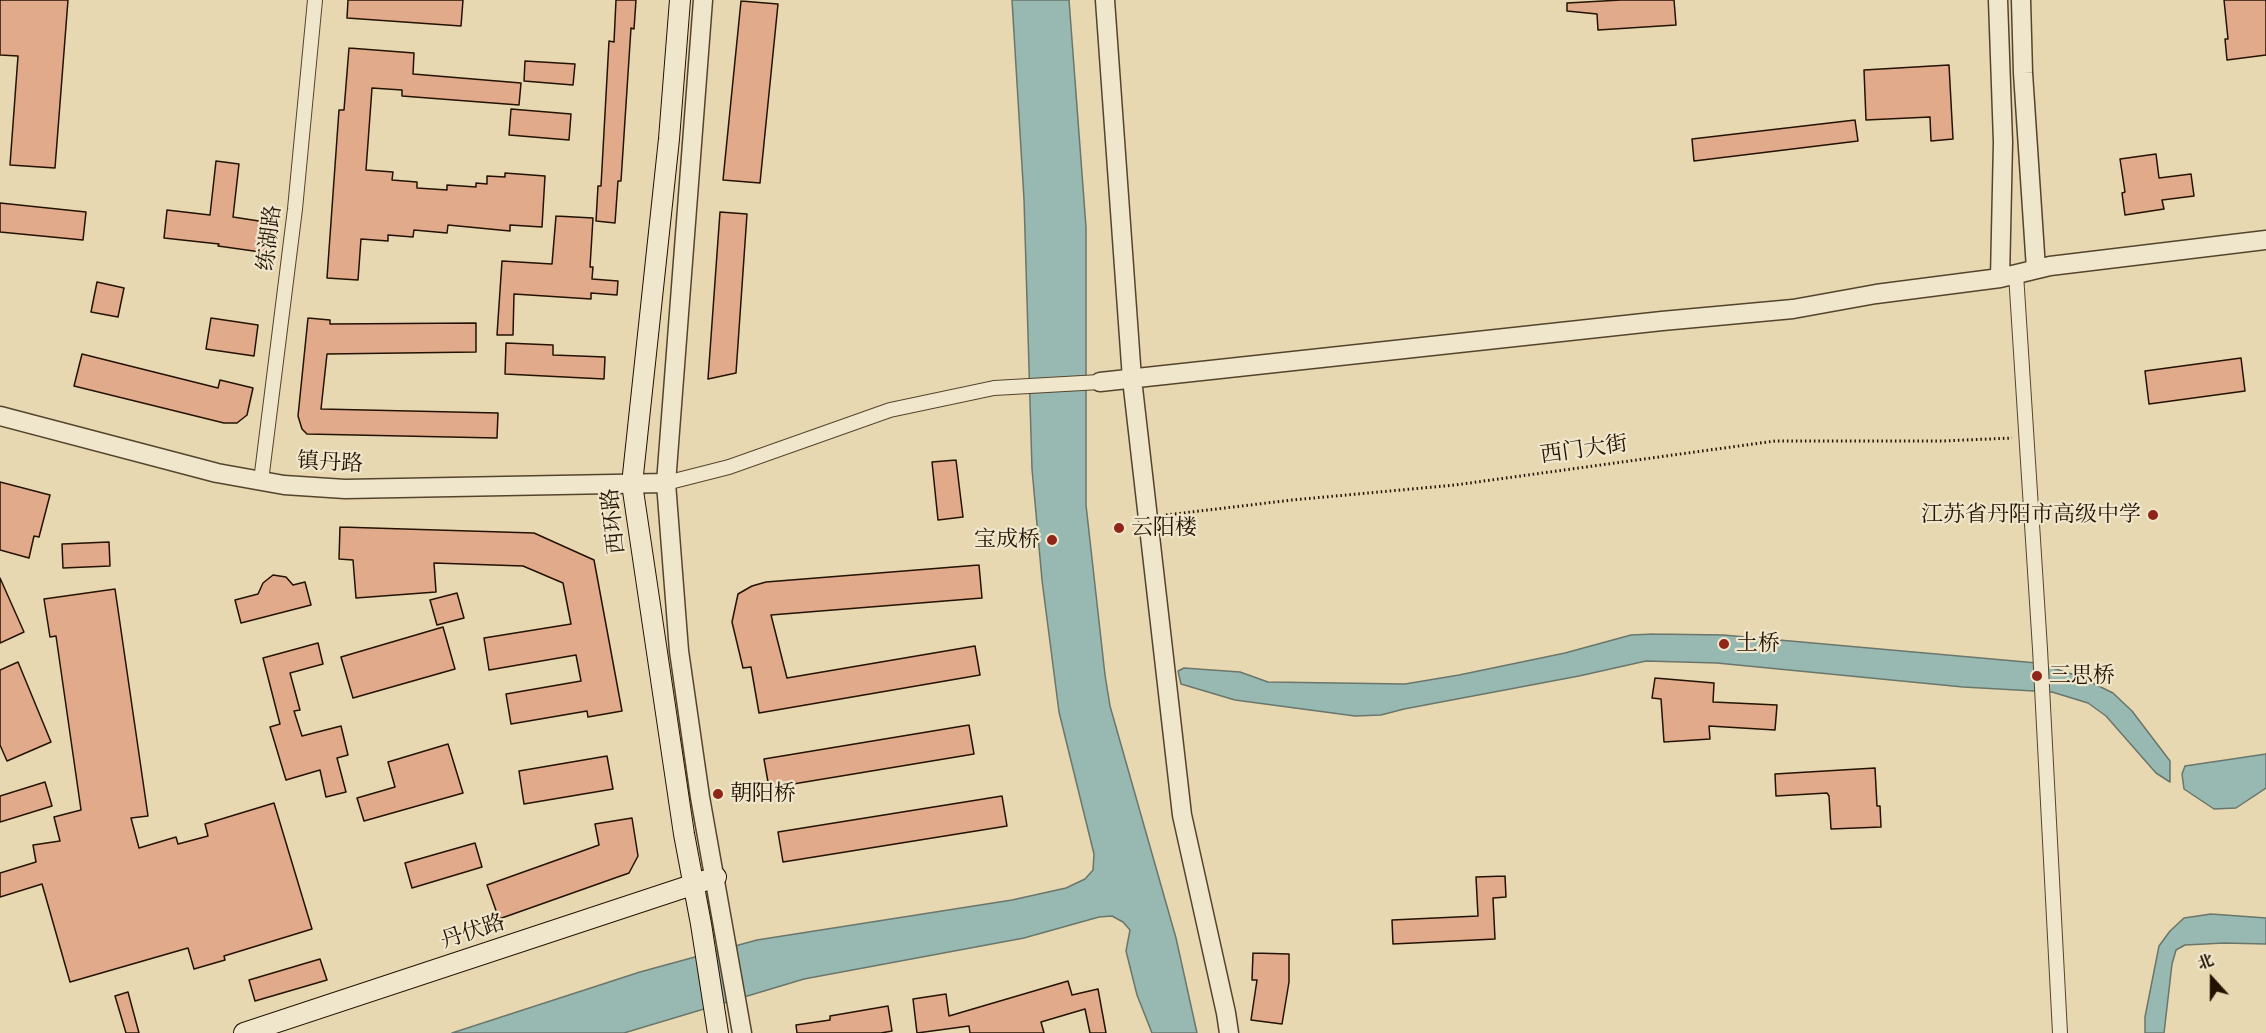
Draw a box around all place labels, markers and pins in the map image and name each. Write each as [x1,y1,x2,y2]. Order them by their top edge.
place label: 江苏省丹阳市高级中学 [1921,502,2141,528]
marker: 江苏省丹阳市高级中学 [2146,508,2160,522]
place label: 云阳楼 [1131,515,1197,541]
marker: 云阳楼 [1112,521,1126,535]
place label: 宝成桥 [974,527,1040,553]
marker: 宝成桥 [1045,533,1059,547]
place label: 土桥 [1736,631,1780,657]
marker: 土桥 [1717,637,1731,651]
place label: 三思桥 [2049,663,2115,689]
marker: 三思桥 [2030,669,2044,683]
place label: 朝阳桥 [730,781,796,807]
marker: 朝阳桥 [711,787,725,801]

